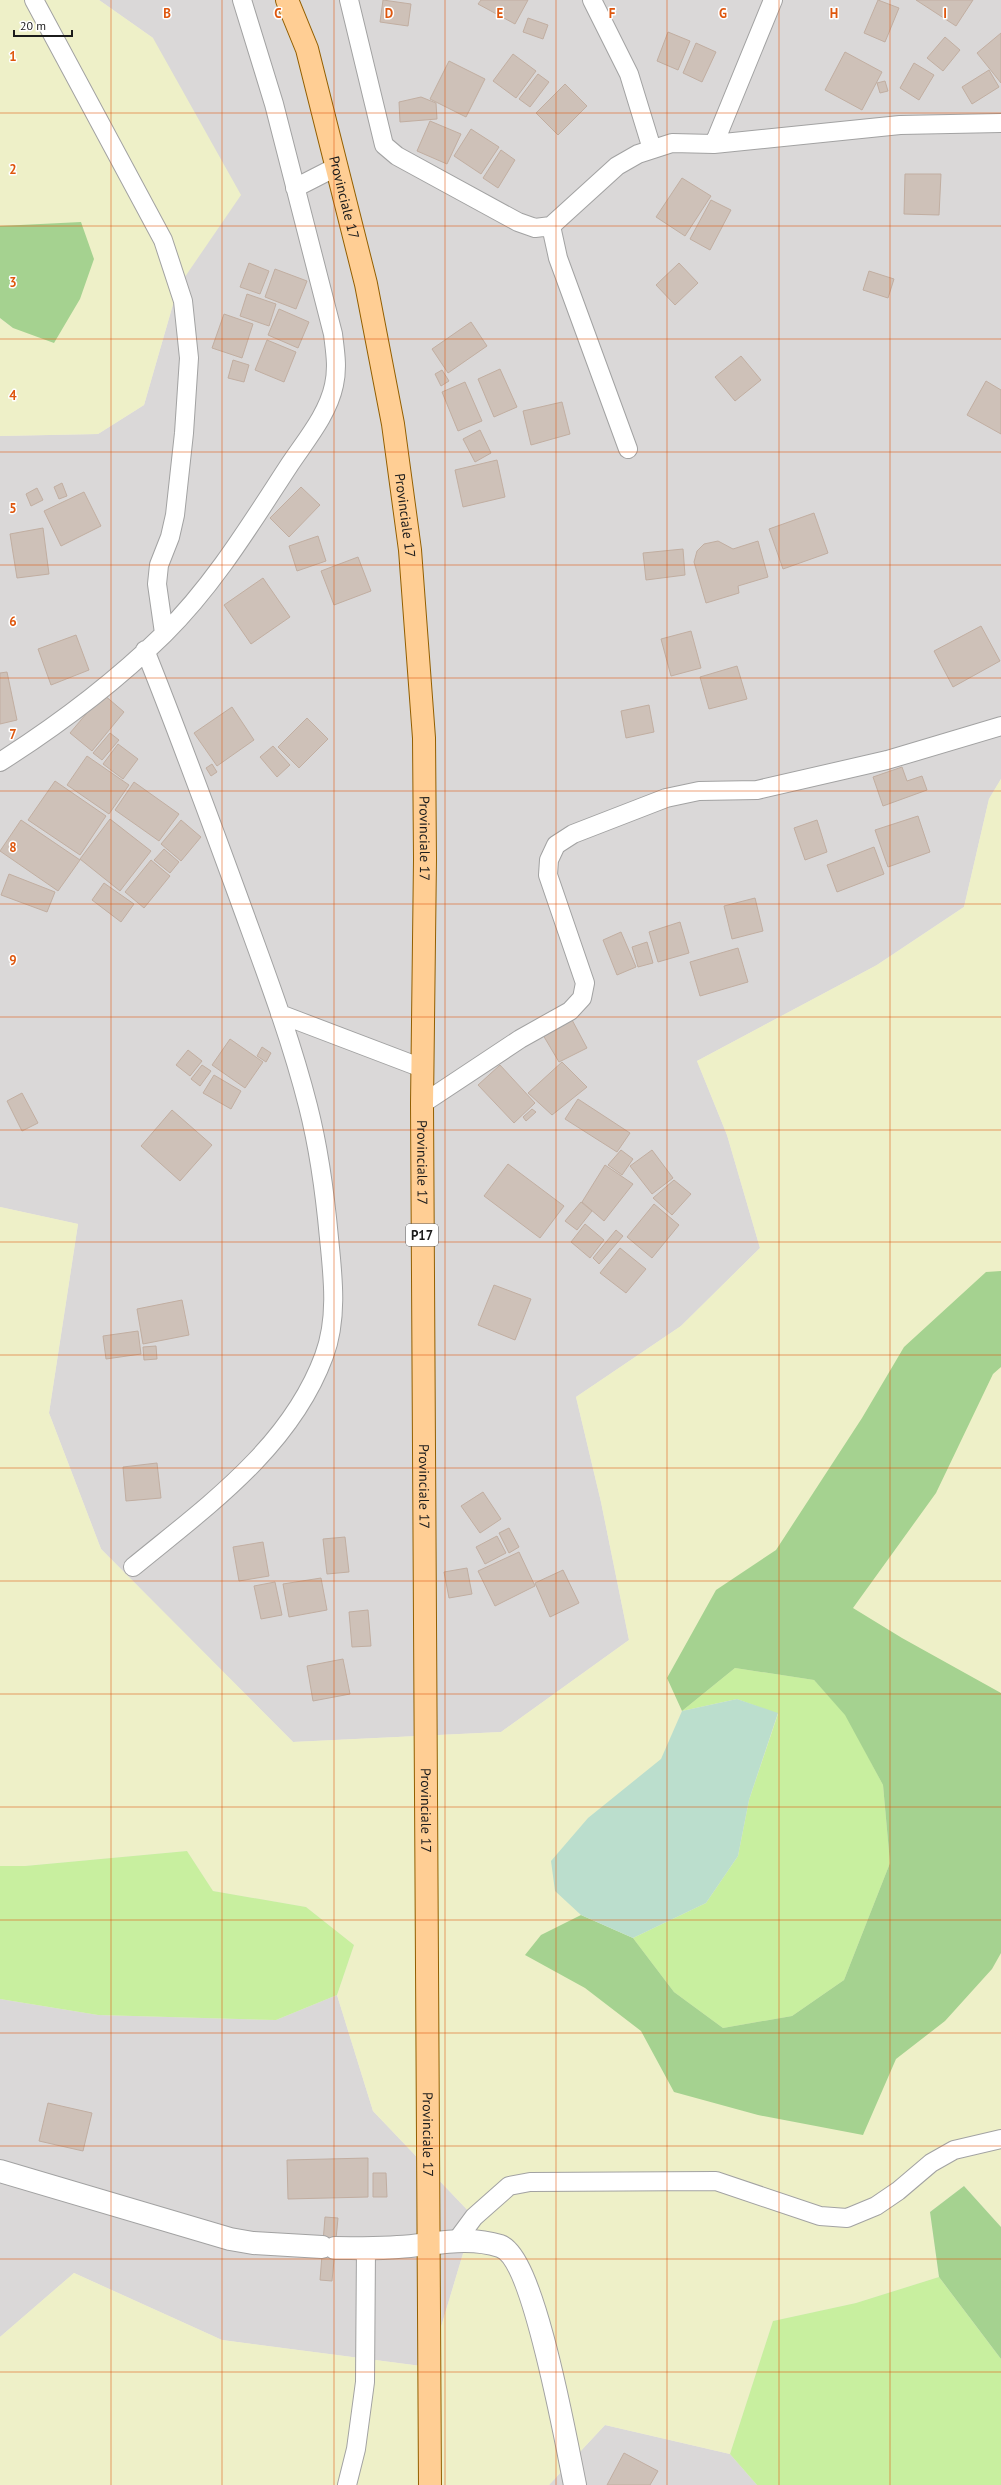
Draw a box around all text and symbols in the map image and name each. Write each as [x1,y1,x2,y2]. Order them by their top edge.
text: B [163,5,171,22]
text: C [274,5,282,22]
text: D [385,5,393,22]
text: E [497,5,504,22]
text: F [609,5,616,22]
text: G [719,5,727,22]
text: H [830,5,838,22]
text: I [943,5,947,22]
scale bar [14,12,72,38]
text: 20 m [20,18,46,33]
text: 1 [9,48,17,65]
street label: Provinciale 17 [325,154,363,241]
text: 2 [9,161,17,178]
text: 3 [9,274,17,291]
text: 4 [9,387,17,404]
street label: Provinciale 17 [391,472,420,558]
text: 5 [9,500,17,517]
text: 6 [9,613,17,630]
text: 7 [9,726,17,743]
street label: Provinciale 17 [415,796,434,881]
text: 8 [9,839,17,856]
text: 9 [9,952,17,969]
street label: Provinciale 17 [413,1120,432,1205]
road number: P17 [406,1224,438,1246]
street label: Provinciale 17 [415,1444,433,1529]
street label: Provinciale 17 [417,1768,435,1853]
street label: Provinciale 17 [419,2092,437,2177]

